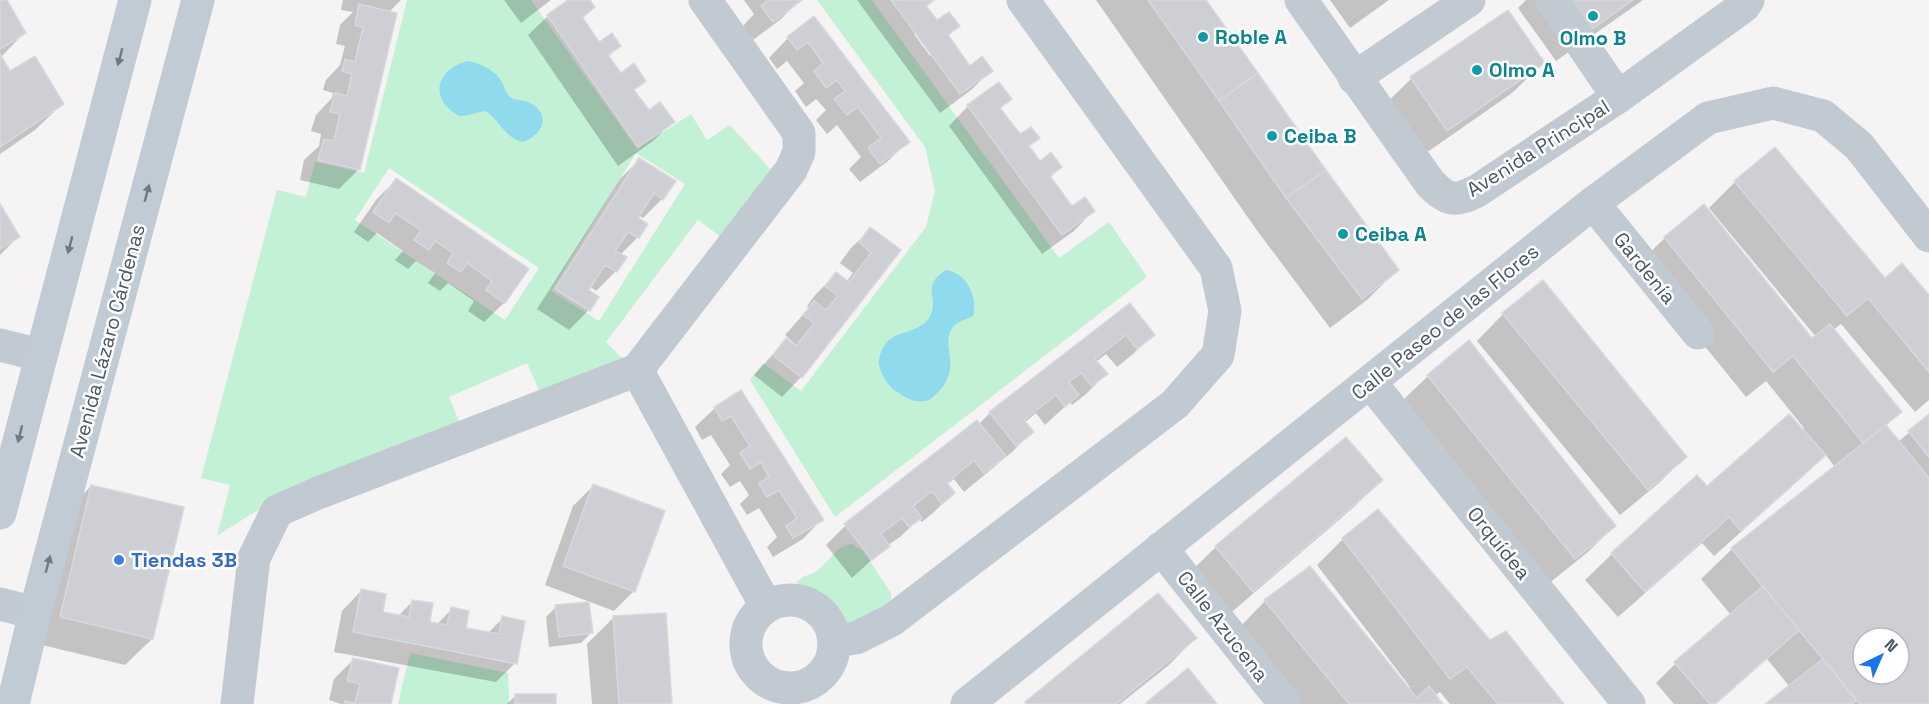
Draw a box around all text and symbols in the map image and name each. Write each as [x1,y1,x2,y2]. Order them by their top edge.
marker: Olmo B [1586,9,1600,23]
place label: Roble A [1215,24,1287,50]
place label: Olmo B [1560,25,1626,51]
marker: Roble A [1196,30,1210,44]
one-way arrow [114,47,124,66]
place label: Olmo A [1489,57,1555,83]
marker: Olmo A [1470,63,1484,77]
street label: Avenida Principal [1462,94,1614,202]
place label: Ceiba B [1284,123,1356,149]
marker: Ceiba B [1265,129,1279,143]
one-way arrow [143,184,152,202]
street label: Avenida Lázaro Cárdenas [63,221,151,461]
place label: Ceiba A [1355,221,1427,247]
marker: Ceiba A [1336,227,1350,241]
street label: Gardenía [1608,227,1682,309]
one-way arrow [64,236,74,254]
street label: Calle Paseo de las Flores [1346,238,1544,406]
one-way arrow [15,424,25,443]
street label: Orquídea [1462,501,1536,585]
place label: Tiendas 3B [131,547,237,573]
marker: Tiendas 3B [112,553,126,567]
one-way arrow [44,555,53,573]
street label: Calle Azucena [1172,565,1274,687]
north arrow [1851,626,1911,686]
text: N [1880,634,1902,657]

